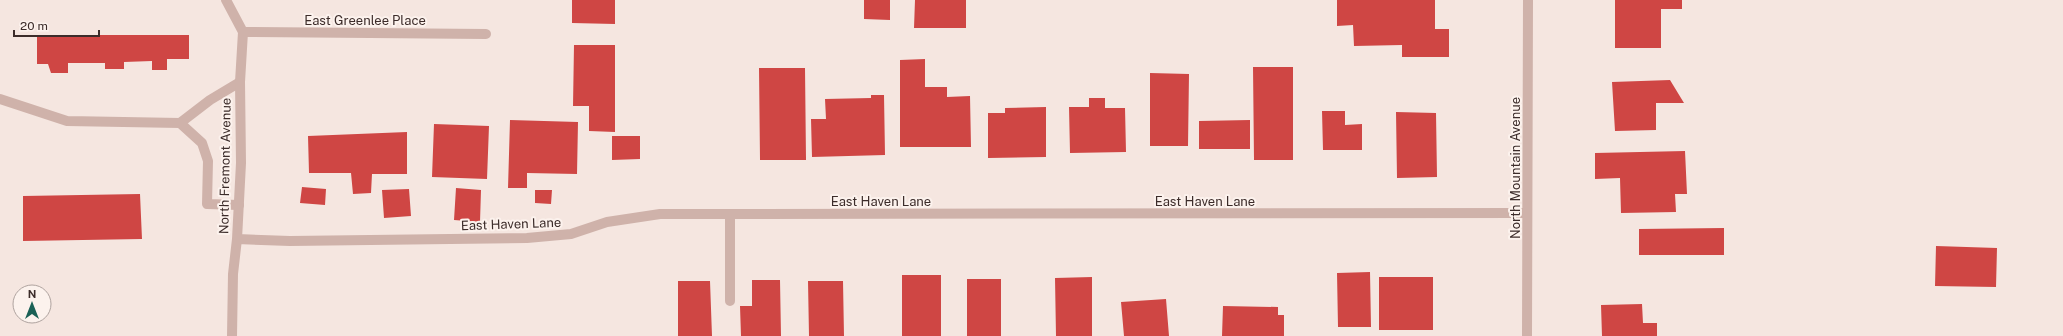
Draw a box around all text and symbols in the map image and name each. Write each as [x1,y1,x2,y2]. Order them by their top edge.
scale bar [14,12,99,38]
street label: East Greenlee Place [304,13,426,28]
text: 20 m [20,19,48,33]
street label: North Mountain Avenue [1508,97,1523,239]
street label: North Fremont Avenue [216,98,234,234]
street label: East Haven Lane [831,194,931,209]
street label: East Haven Lane [1155,194,1255,209]
street label: East Haven Lane [461,215,561,233]
north arrow [12,284,52,324]
text: N [28,288,36,300]

